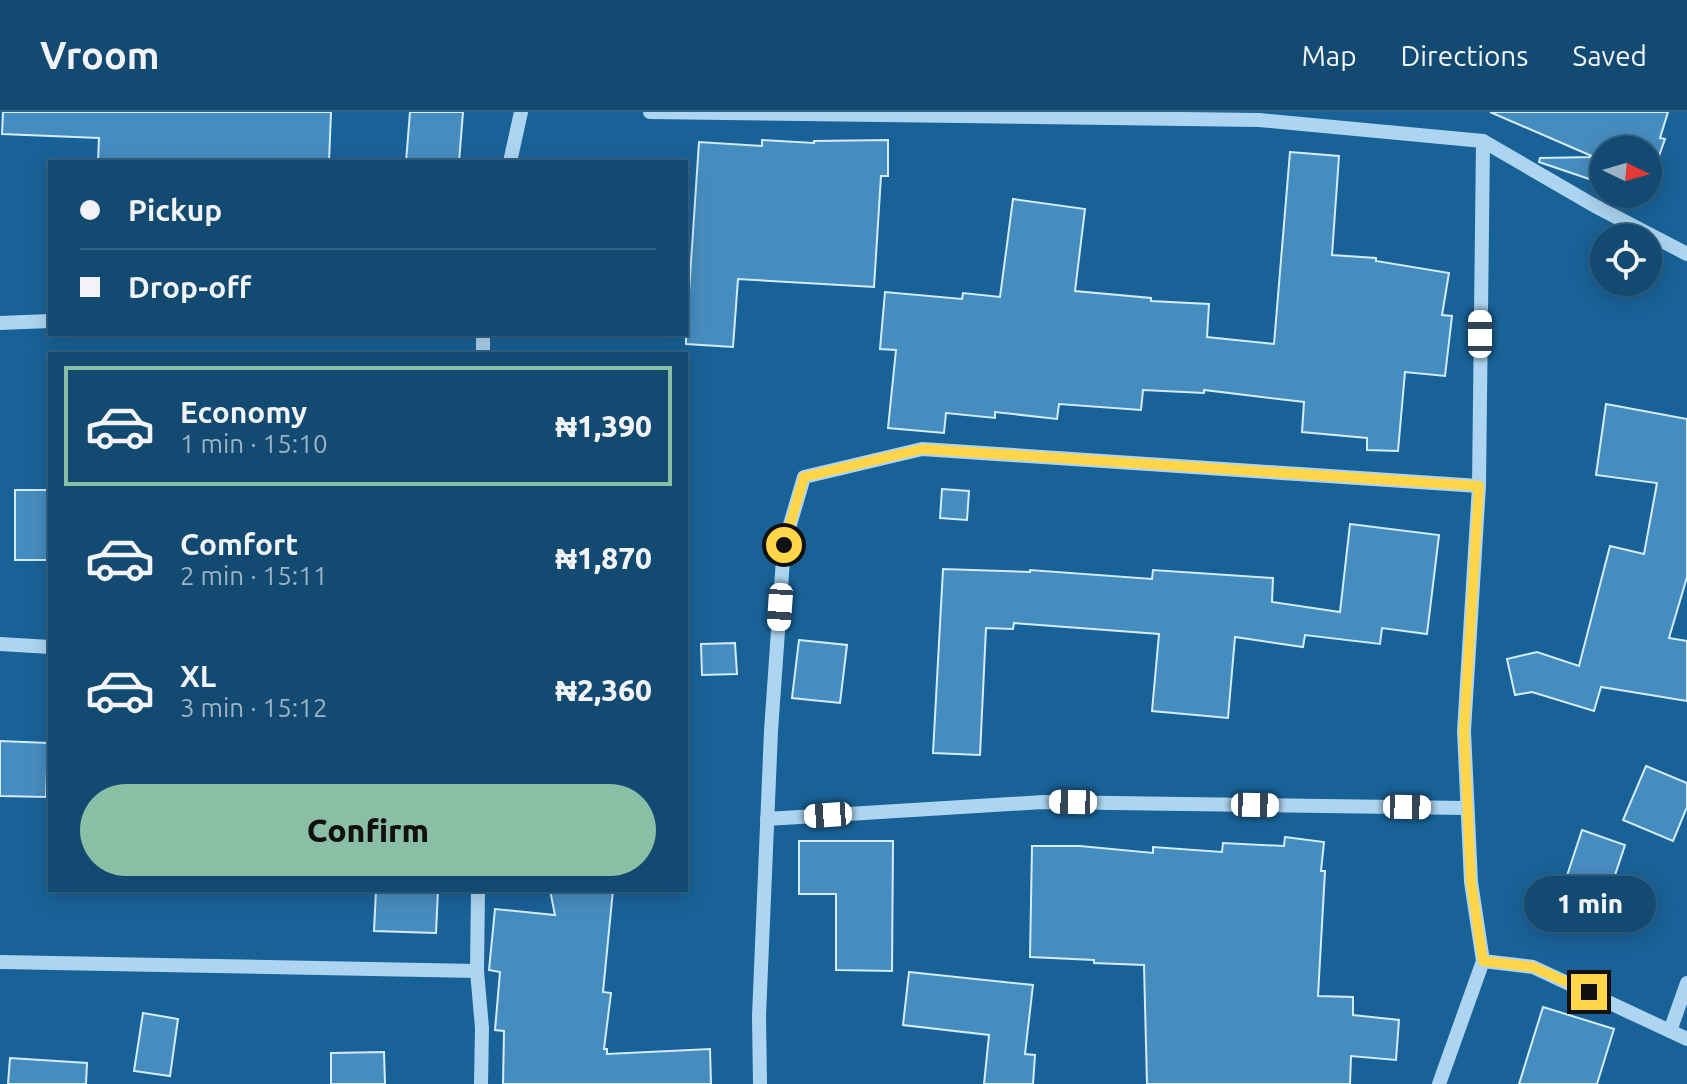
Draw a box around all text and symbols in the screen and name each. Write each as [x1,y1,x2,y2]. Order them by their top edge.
text: Vroom [40,34,160,76]
text: Map [1301,40,1357,71]
text: Directions [1401,40,1528,71]
text: Saved [1572,40,1647,71]
north arrow [1590,136,1662,208]
map controls [1590,136,1662,296]
text: Pickup [128,193,222,227]
button: locate [1590,224,1662,296]
text: Drop-off [128,270,251,304]
car [1468,310,1492,358]
icon: car [84,390,156,462]
text: Economy [180,395,307,429]
text: ₦1,390 [555,409,652,443]
text: 1 min · 15:10 [180,429,328,458]
icon: car [84,522,156,594]
text: Comfort [180,527,298,561]
route start [766,527,802,563]
text: ₦1,870 [555,541,652,575]
text: 2 min · 15:11 [180,561,328,590]
car [766,582,794,632]
icon: car [84,654,156,726]
text: XL [180,659,216,693]
text: ₦2,360 [555,673,652,707]
text: 3 min · 15:12 [180,693,328,722]
button: Confirm [80,784,656,876]
car [1049,790,1097,814]
car [1231,793,1279,817]
car [1383,795,1431,819]
car [803,801,853,829]
callout: 1 min [1523,876,1655,932]
text: 1 min [1557,889,1623,918]
route end [1571,974,1607,1010]

